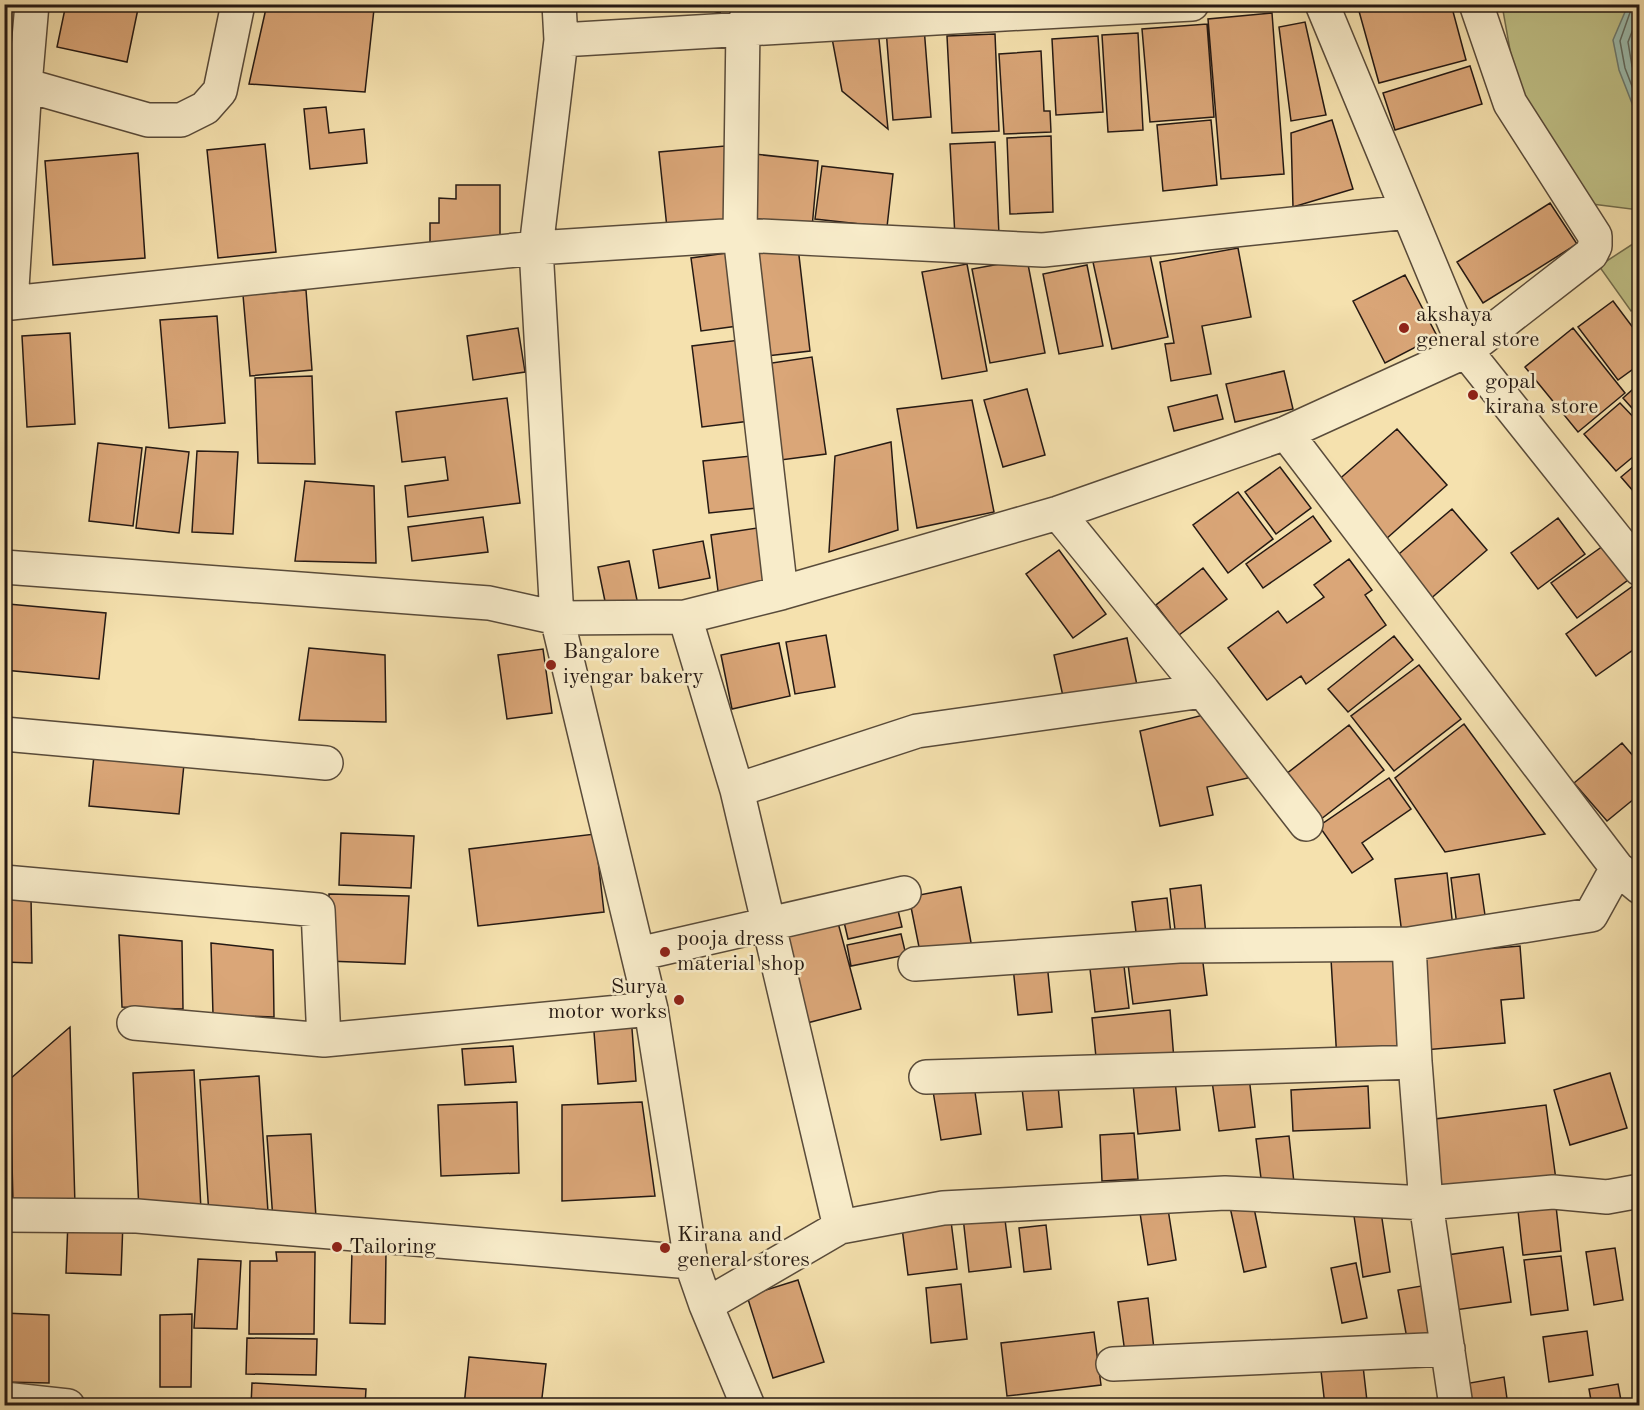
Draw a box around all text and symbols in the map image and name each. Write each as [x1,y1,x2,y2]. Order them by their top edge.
place label: akshaya general store [1416,304,1539,351]
marker: akshaya general store [1397,321,1411,335]
place label: gopal kirana store [1485,371,1598,418]
marker: gopal kirana store [1466,388,1480,402]
place label: Bangalore iyengar bakery [563,641,704,688]
marker: Bangalore iyengar bakery [544,658,558,672]
place label: pooja dress material shop [677,928,805,975]
marker: pooja dress material shop [658,945,672,959]
place label: Surya motor works [548,976,667,1023]
marker: Surya motor works [672,993,686,1007]
place label: Kirana and general stores [677,1224,810,1271]
place label: Tailoring [349,1236,436,1258]
marker: Tailoring [330,1240,344,1254]
marker: Kirana and general stores [658,1241,672,1255]

